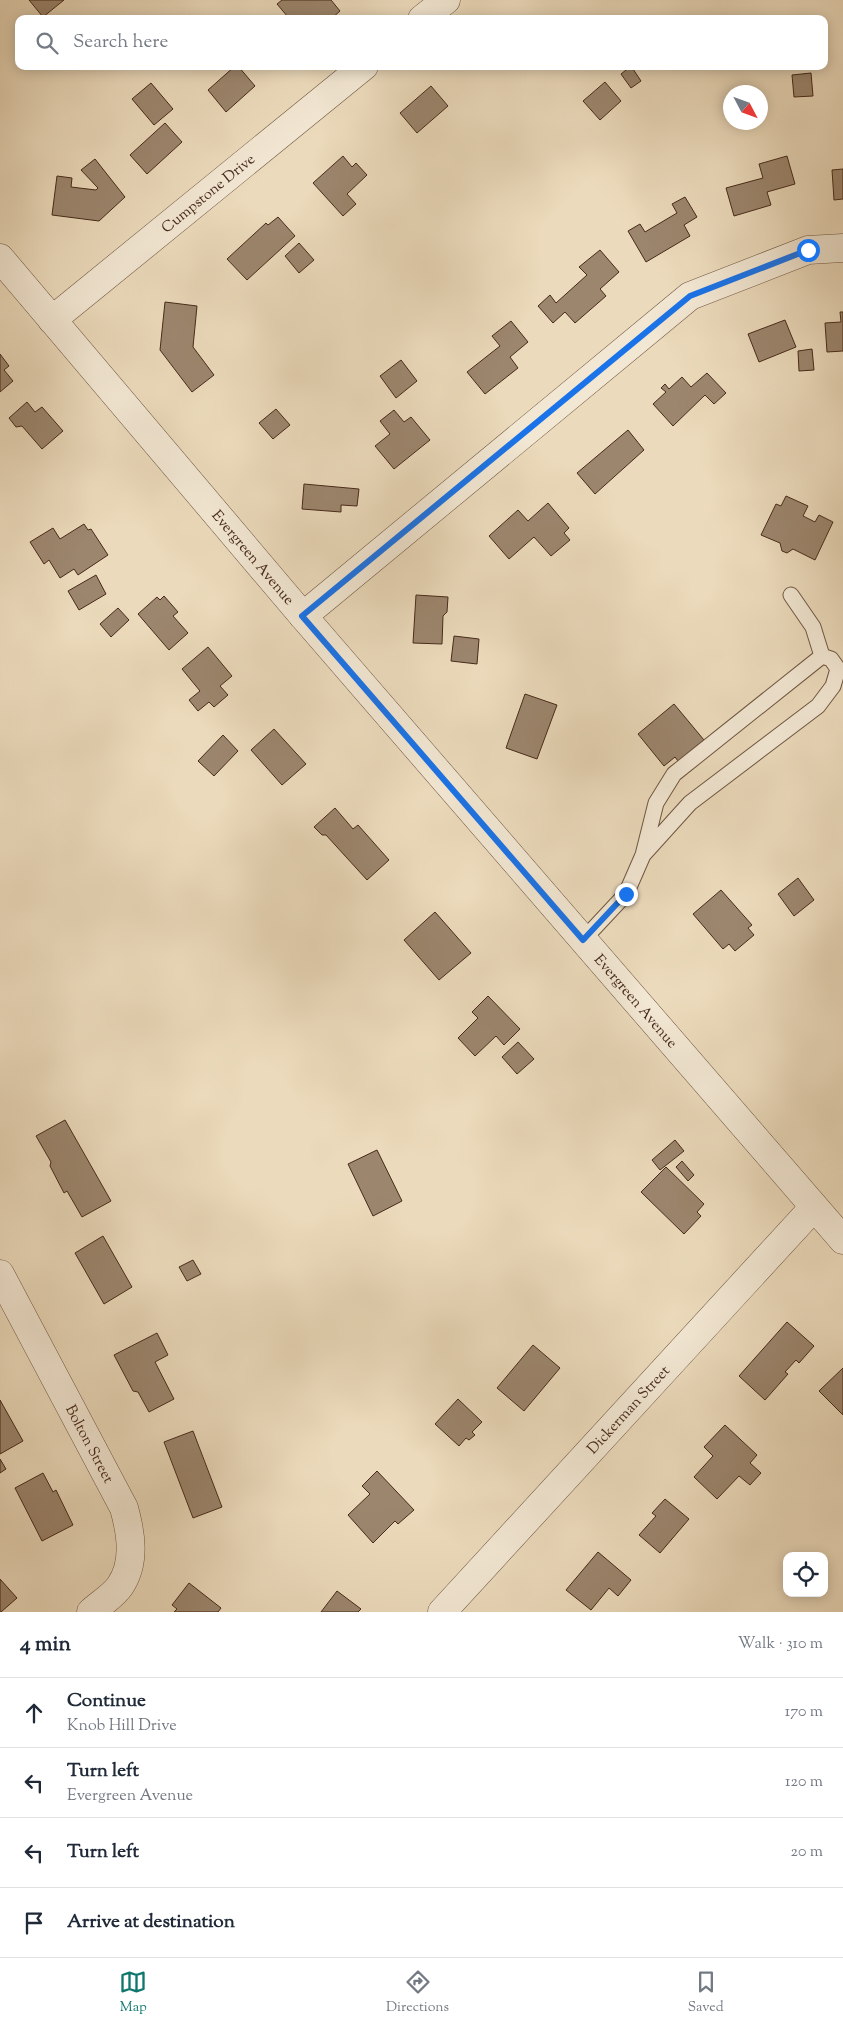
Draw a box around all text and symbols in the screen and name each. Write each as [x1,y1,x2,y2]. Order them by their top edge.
search box [15,15,828,70]
icon: search [33,29,61,57]
text: Search here [73,29,168,56]
north arrow [723,85,768,130]
street label: Cumpstone Drive [157,150,260,239]
route start [797,239,820,262]
street label: Evergreen Avenue [206,506,298,610]
route end [615,883,638,906]
street label: Evergreen Avenue [588,950,682,1053]
street label: Dickerman Street [583,1362,675,1459]
street label: Bolton Street [59,1401,118,1487]
map controls [783,1552,828,1597]
button: locate [783,1552,828,1597]
text: 4 min [20,1630,71,1660]
text: Walk · 310 m [738,1633,823,1656]
text: Continue [67,1688,146,1715]
icon: ahead [20,1699,48,1727]
text: 170 m [785,1701,823,1724]
text: Knob Hill Drive [67,1715,177,1738]
text: Turn left [67,1758,139,1785]
icon: left [20,1769,48,1797]
text: 120 m [785,1771,823,1794]
text: Evergreen Avenue [67,1785,193,1808]
icon: left [20,1839,48,1867]
text: Turn left [67,1839,139,1866]
text: 20 m [790,1841,823,1864]
icon: arrive [20,1909,48,1937]
text: Arrive at destination [67,1909,235,1936]
tab: Map [119,1968,147,2018]
tab: Directions [386,1968,449,2018]
tab: Saved [688,1968,724,2018]

